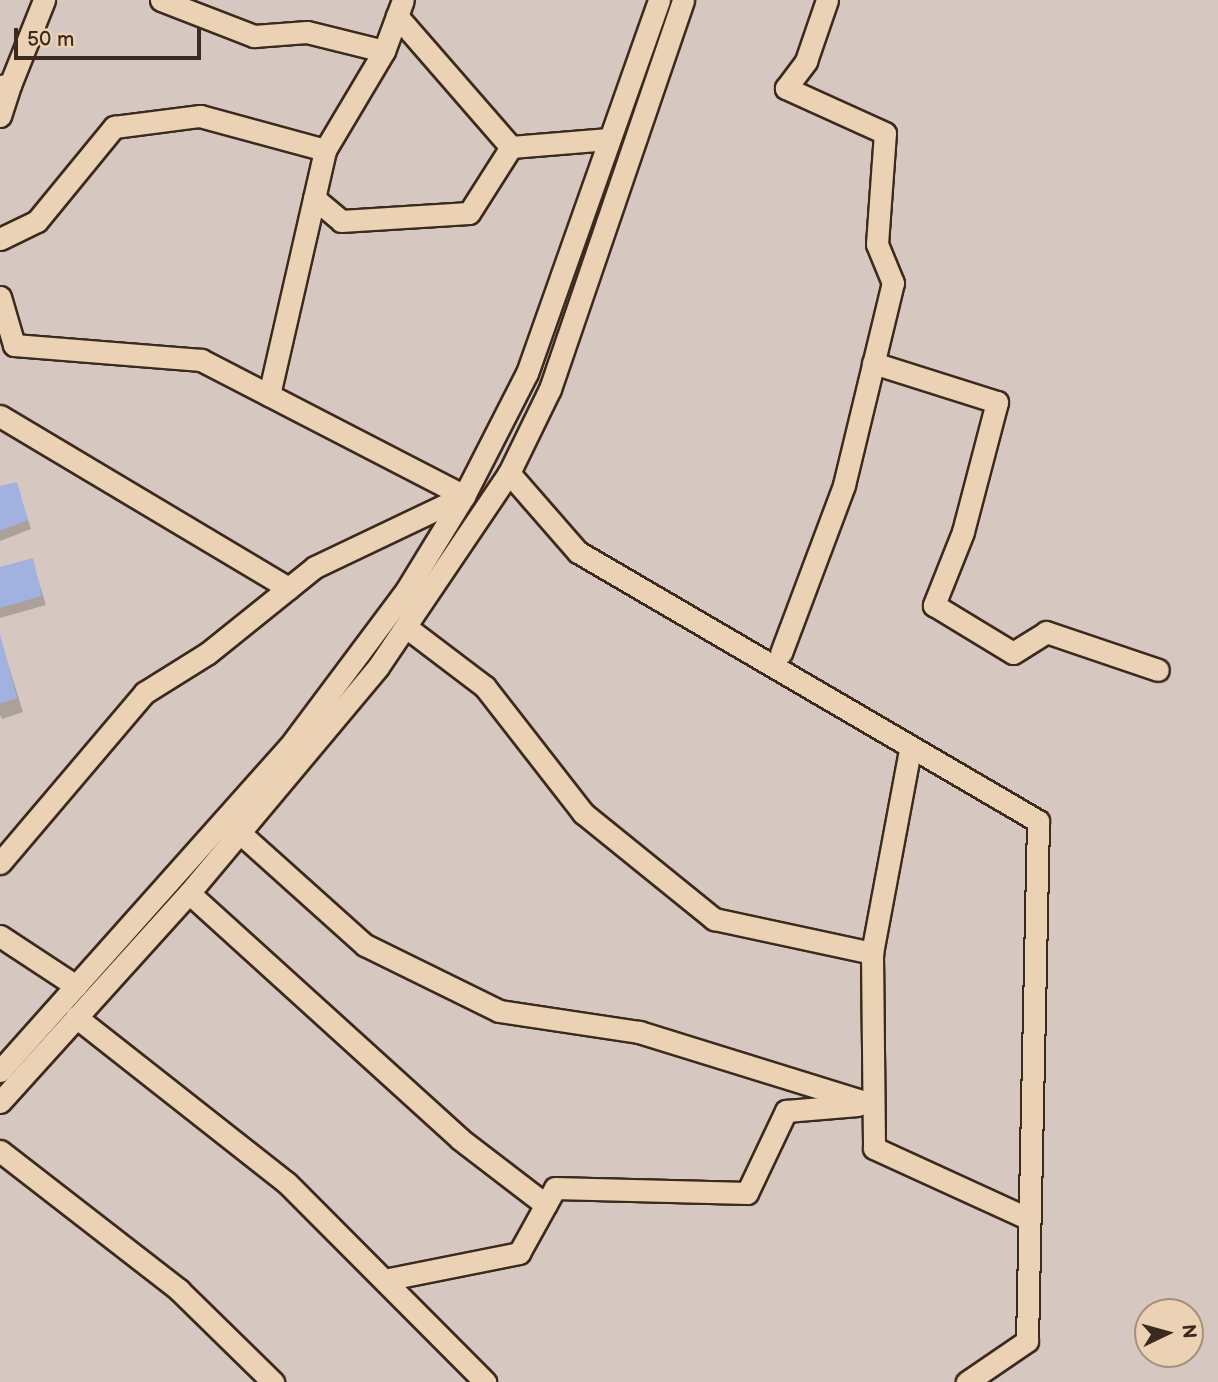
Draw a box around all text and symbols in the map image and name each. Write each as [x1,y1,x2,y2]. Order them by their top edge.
scale bar [18,14,205,58]
text: 50 m [27,27,74,52]
north arrow [1134,1298,1204,1368]
text: N [1176,1323,1201,1339]

